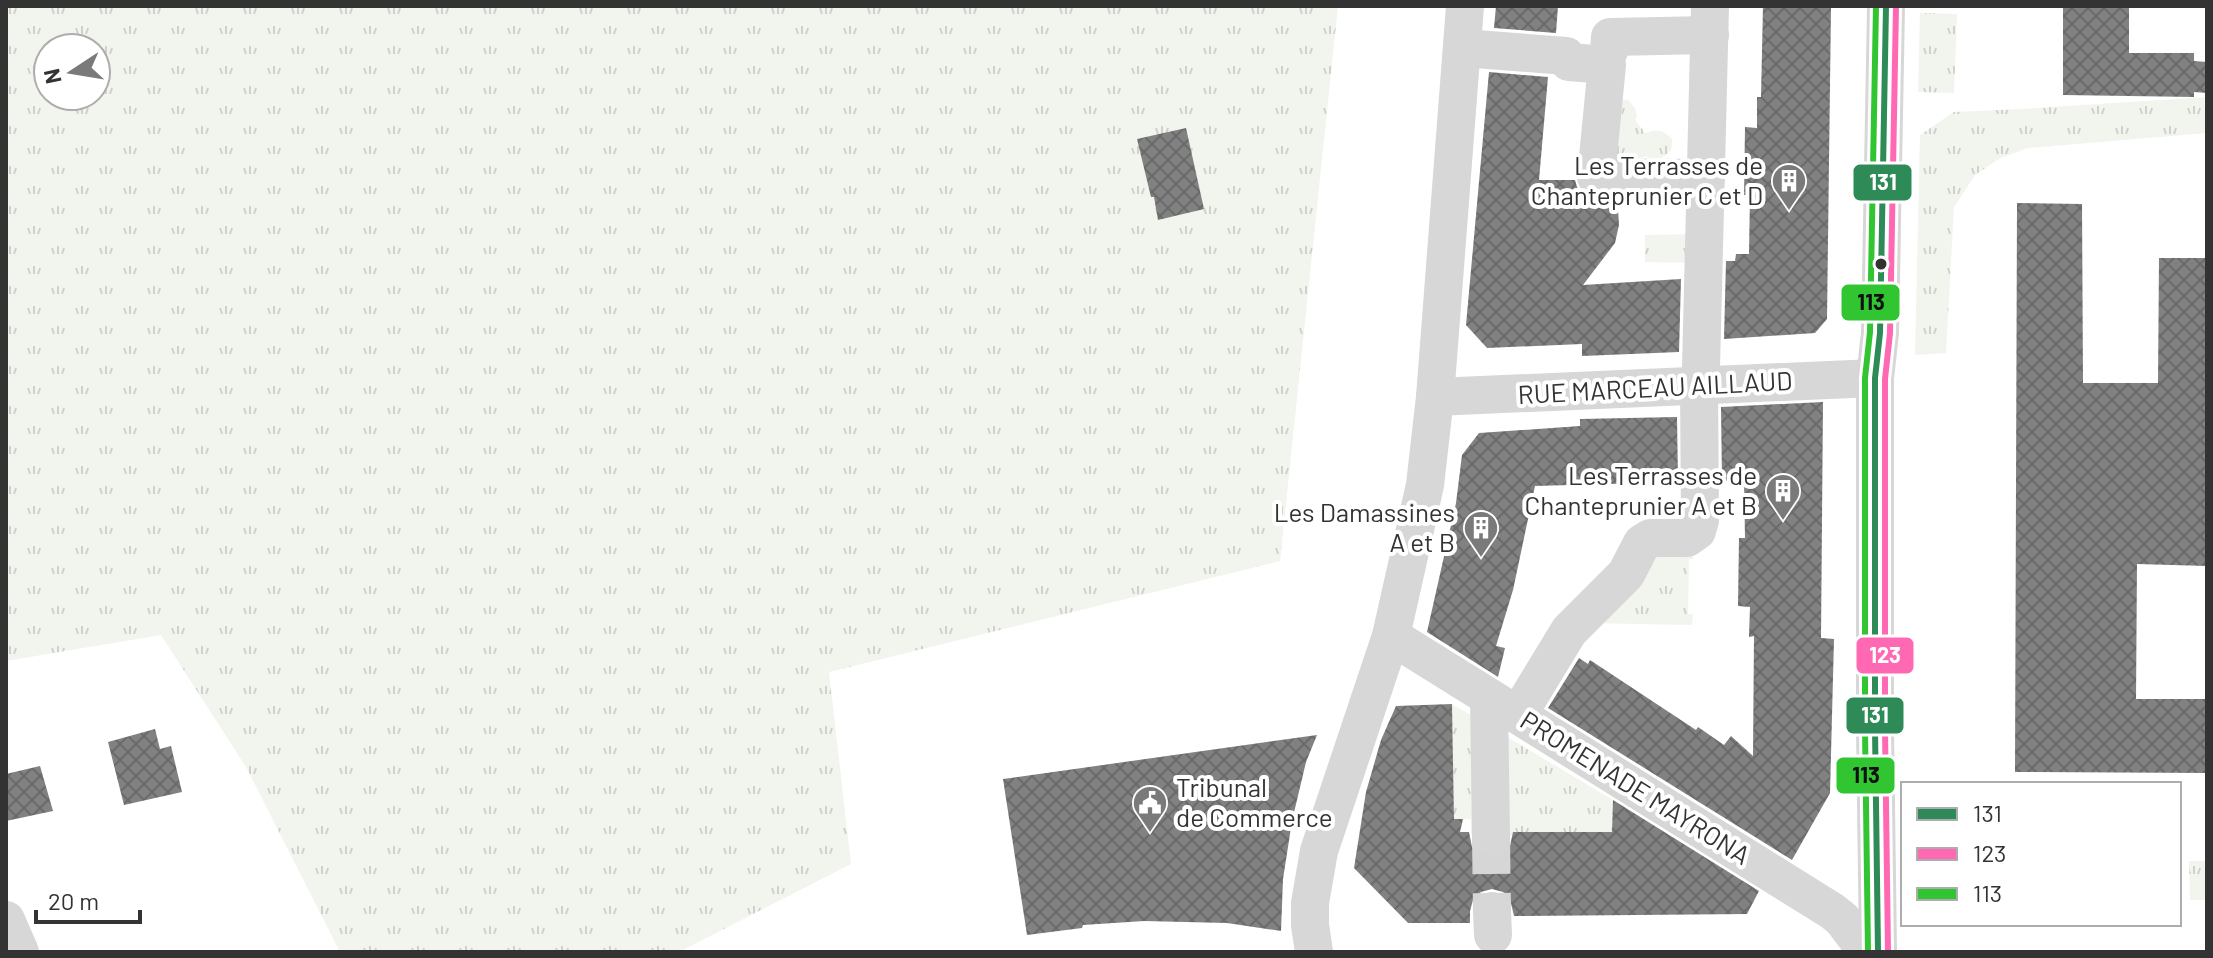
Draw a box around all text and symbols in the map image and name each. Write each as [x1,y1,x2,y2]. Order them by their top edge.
north arrow [32,32,112,112]
text: N [37,67,66,86]
place label: Les Terrasses de Chanteprunier C et D [1531,149,1763,210]
building icon: Les Terrasses de Chanteprunier C et D [1770,162,1808,212]
line badge: 131 [1852,163,1913,202]
text: 131 [1869,168,1897,194]
unlabelled marker [1873,256,1889,272]
line badge: 113 [1840,283,1901,322]
text: 113 [1857,288,1885,314]
street label: RUE MARCEAU AILLAUD [1517,364,1793,409]
place label: Les Terrasses de Chanteprunier A et B [1524,459,1757,520]
building icon: Les Terrasses de Chanteprunier A et B [1764,472,1802,522]
place label: Les Damassines A et B [1274,496,1455,557]
building icon: Les Damassines A et B [1462,509,1500,559]
line badge: 123 [1855,636,1915,675]
text: 123 [1869,641,1901,667]
line badge: 131 [1845,696,1905,735]
text: 131 [1861,701,1889,727]
street label: PROMENADE MAYRONA [1515,703,1756,870]
line badge: 113 [1835,756,1896,795]
text: 113 [1852,761,1880,787]
place label: Tribunal de Commerce [1176,771,1333,832]
legend [1901,782,2181,926]
public building icon: Tribunal de Commerce [1131,784,1169,834]
text: 131 [1973,798,2002,827]
text: 123 [1973,838,2006,867]
scale bar [36,874,140,924]
text: 113 [1973,878,2002,907]
text: 20 m [48,886,99,915]

